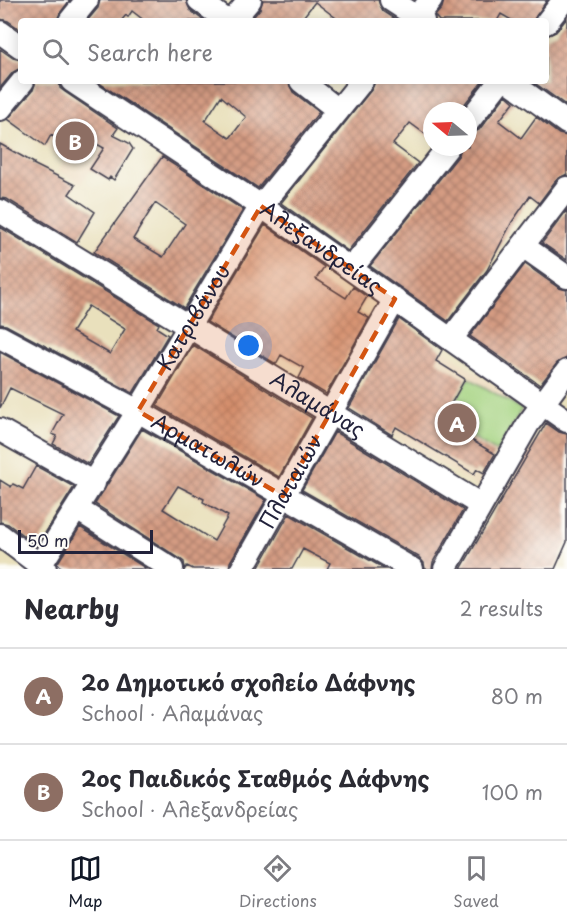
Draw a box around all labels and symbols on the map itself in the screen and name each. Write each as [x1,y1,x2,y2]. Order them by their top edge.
north arrow [423,102,477,156]
pin: B [56,118,94,164]
street label: Αλεξανδρείας [255,192,390,301]
street label: Κατριβάνου [148,257,237,376]
your location [234,331,263,360]
street label: Αλαμάνας [265,362,372,445]
pin: A [438,400,476,446]
street label: Αρματωλών [146,404,271,495]
street label: Πλαταιών [250,428,329,534]
scale bar [18,527,153,554]

